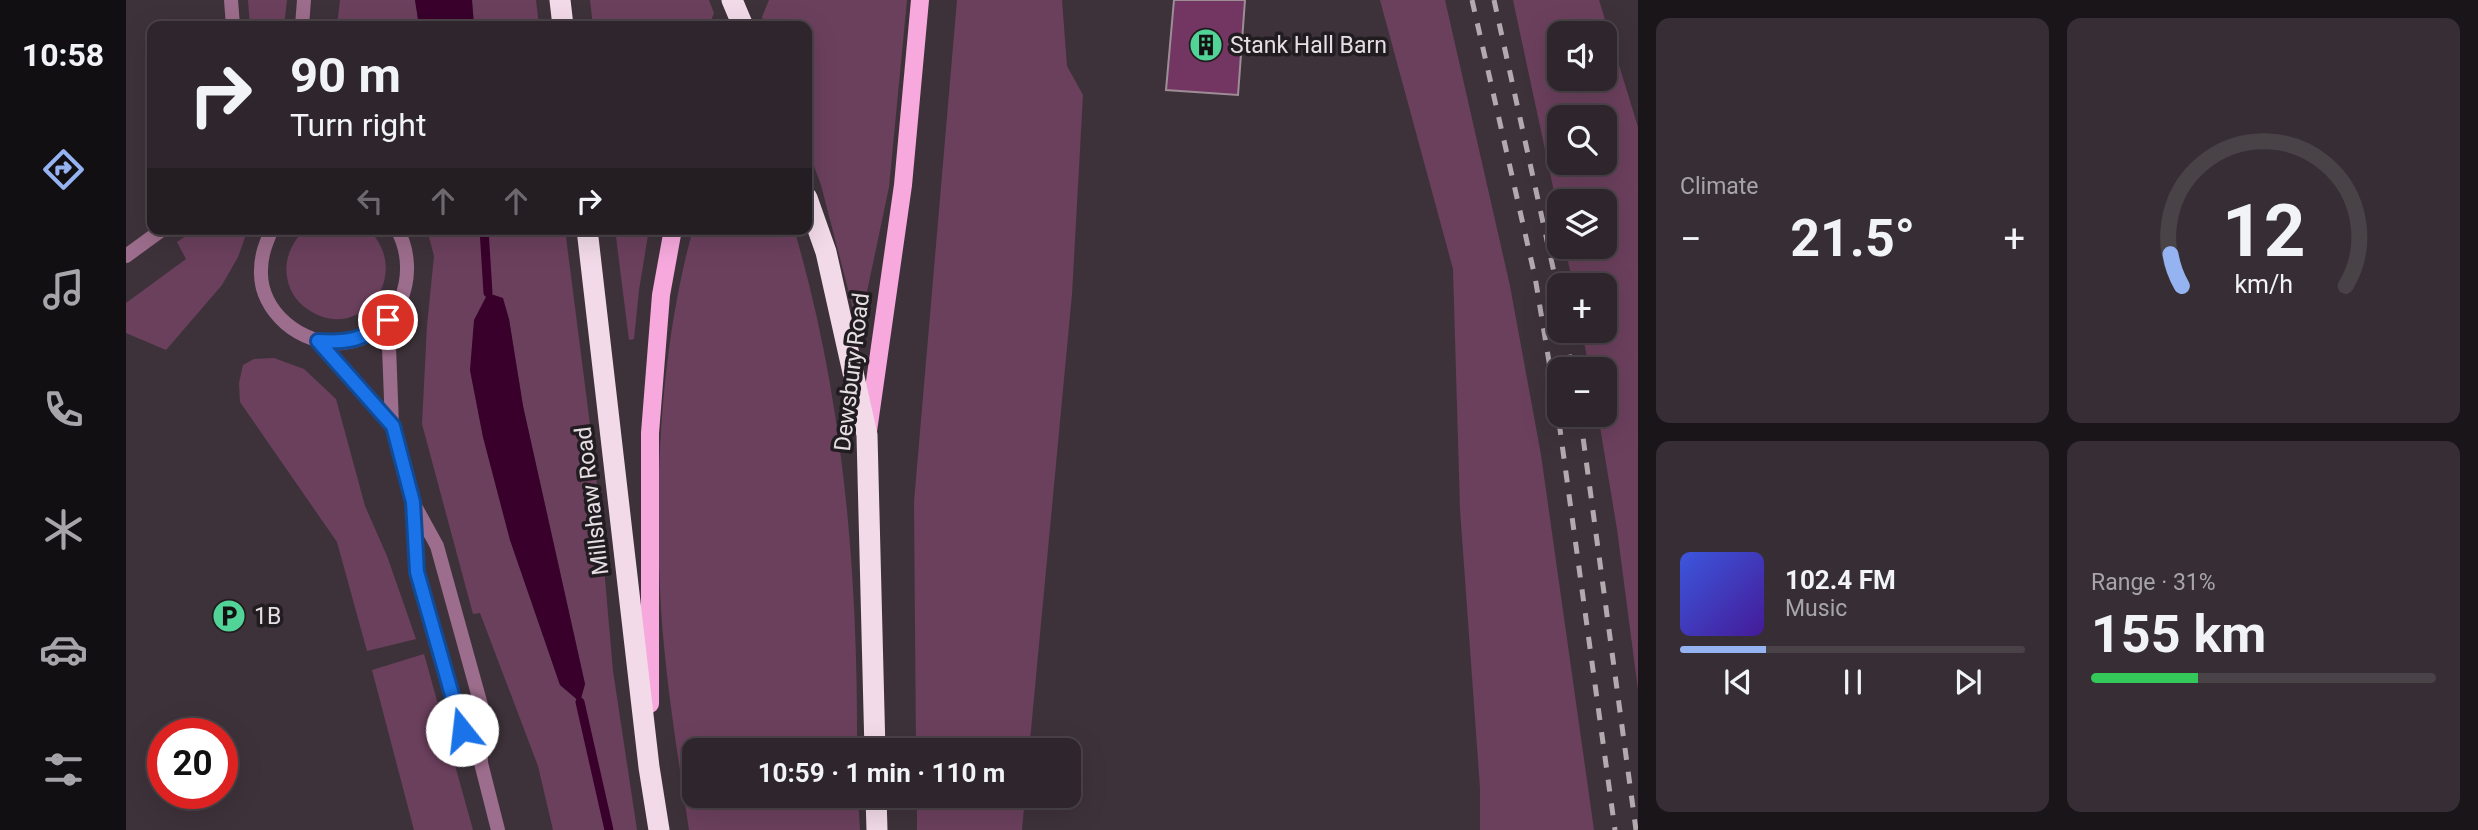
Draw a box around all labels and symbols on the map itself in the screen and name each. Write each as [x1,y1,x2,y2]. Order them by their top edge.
building icon: Stank Hall Barn [1187,26,1225,64]
place label: Stank Hall Barn [1230,32,1387,59]
pin [358,290,418,350]
street label: Dewsbury Road [829,291,875,453]
street label: Millshaw Road [569,425,615,577]
parking icon: 1B [210,597,248,635]
place label: 1B [254,603,281,630]
position arrow [425,693,499,767]
speed limit sign: 20 [147,718,238,809]

